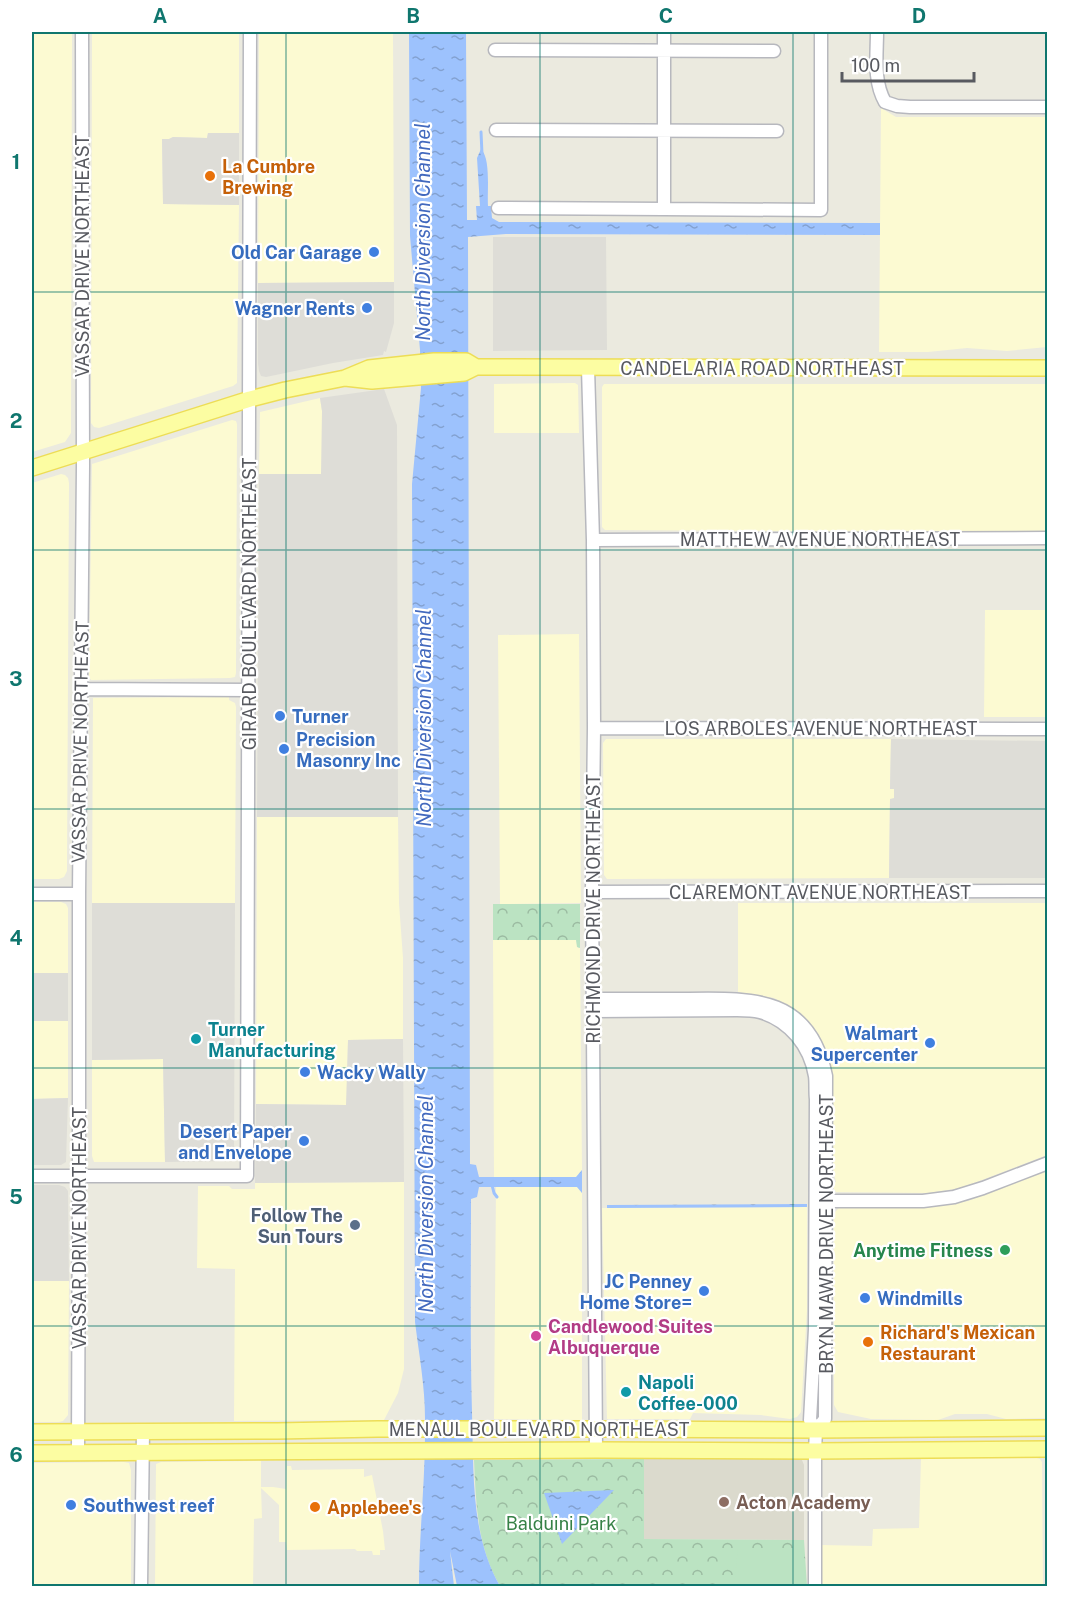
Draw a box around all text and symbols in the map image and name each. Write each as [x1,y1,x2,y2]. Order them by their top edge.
text: A [153,4,167,28]
text: B [406,4,420,28]
text: C [659,4,673,28]
text: D [912,4,926,28]
scale bar [842,45,974,83]
text: 100 m [851,55,900,76]
water label: North Diversion Channel [411,123,435,341]
street label: VASSAR DRIVE NORTHEAST [72,134,93,377]
text: 1 [12,150,20,174]
place label: La Cumbre Brewing [222,156,315,198]
marker: La Cumbre Brewing [203,169,217,183]
place label: Old Car Garage [231,242,362,263]
marker: Old Car Garage [367,245,381,259]
place label: Wagner Rents [235,298,355,319]
marker: Wagner Rents [360,301,374,315]
street label: CANDELARIA ROAD NORTHEAST [620,358,904,379]
text: 2 [10,409,22,433]
street label: GIRARD BOULEVARD NORTHEAST [239,457,260,750]
street label: MATTHEW AVENUE NORTHEAST [680,529,961,550]
water label: North Diversion Channel [412,609,436,827]
street label: VASSAR DRIVE NORTHEAST [67,620,93,863]
text: 3 [9,667,23,691]
place label: Turner [292,706,349,727]
marker: Turner [273,709,287,723]
street label: LOS ARBOLES AVENUE NORTHEAST [665,718,978,739]
place label: Precision Masonry Inc [296,729,401,771]
marker: Precision Masonry Inc [277,742,291,756]
street label: RICHMOND DRIVE NORTHEAST [583,774,604,1044]
street label: CLAREMONT AVENUE NORTHEAST [669,882,971,903]
text: 4 [9,926,23,950]
place label: Turner Manufacturing [208,1019,336,1061]
place label: Walmart Supercenter [811,1023,919,1065]
marker: Turner Manufacturing [189,1032,203,1046]
marker: Walmart Supercenter [923,1036,937,1050]
place label: Wacky Wally [317,1062,426,1083]
marker: Wacky Wally [298,1065,312,1079]
street label: BRYN MAWR DRIVE NORTHEAST [816,1094,837,1374]
water label: North Diversion Channel [414,1095,438,1313]
street label: VASSAR DRIVE NORTHEAST [69,1106,90,1349]
place label: Desert Paper and Envelope [178,1121,293,1163]
marker: Desert Paper and Envelope [297,1134,311,1148]
text: 5 [9,1185,23,1209]
place label: Follow The Sun Tours [251,1205,343,1247]
marker: Follow The Sun Tours [348,1218,362,1232]
place label: Anytime Fitness [853,1240,993,1261]
marker: Anytime Fitness [998,1243,1012,1257]
place label: JC Penney Home Store= [579,1271,692,1313]
marker: JC Penney Home Store= [697,1284,711,1298]
place label: Windmills [877,1288,963,1309]
marker: Windmills [858,1291,872,1305]
place label: Candlewood Suites Albuquerque [548,1316,713,1358]
place label: Richard's Mexican Restaurant [880,1322,1035,1364]
marker: Candlewood Suites Albuquerque [529,1329,543,1343]
marker: Richard's Mexican Restaurant [861,1335,875,1349]
place label: Napoli Coffee-000 [638,1372,738,1414]
marker: Napoli Coffee-000 [619,1385,633,1399]
street label: MENAUL BOULEVARD NORTHEAST [389,1419,690,1440]
text: 6 [9,1443,23,1467]
place label: Acton Academy [736,1492,871,1513]
place label: Southwest reef [83,1495,214,1516]
marker: Acton Academy [717,1495,731,1509]
place label: Applebee's [327,1497,421,1518]
marker: Southwest reef [64,1498,78,1512]
marker: Applebee's [308,1500,322,1514]
park label: Balduini Park [506,1513,616,1534]

